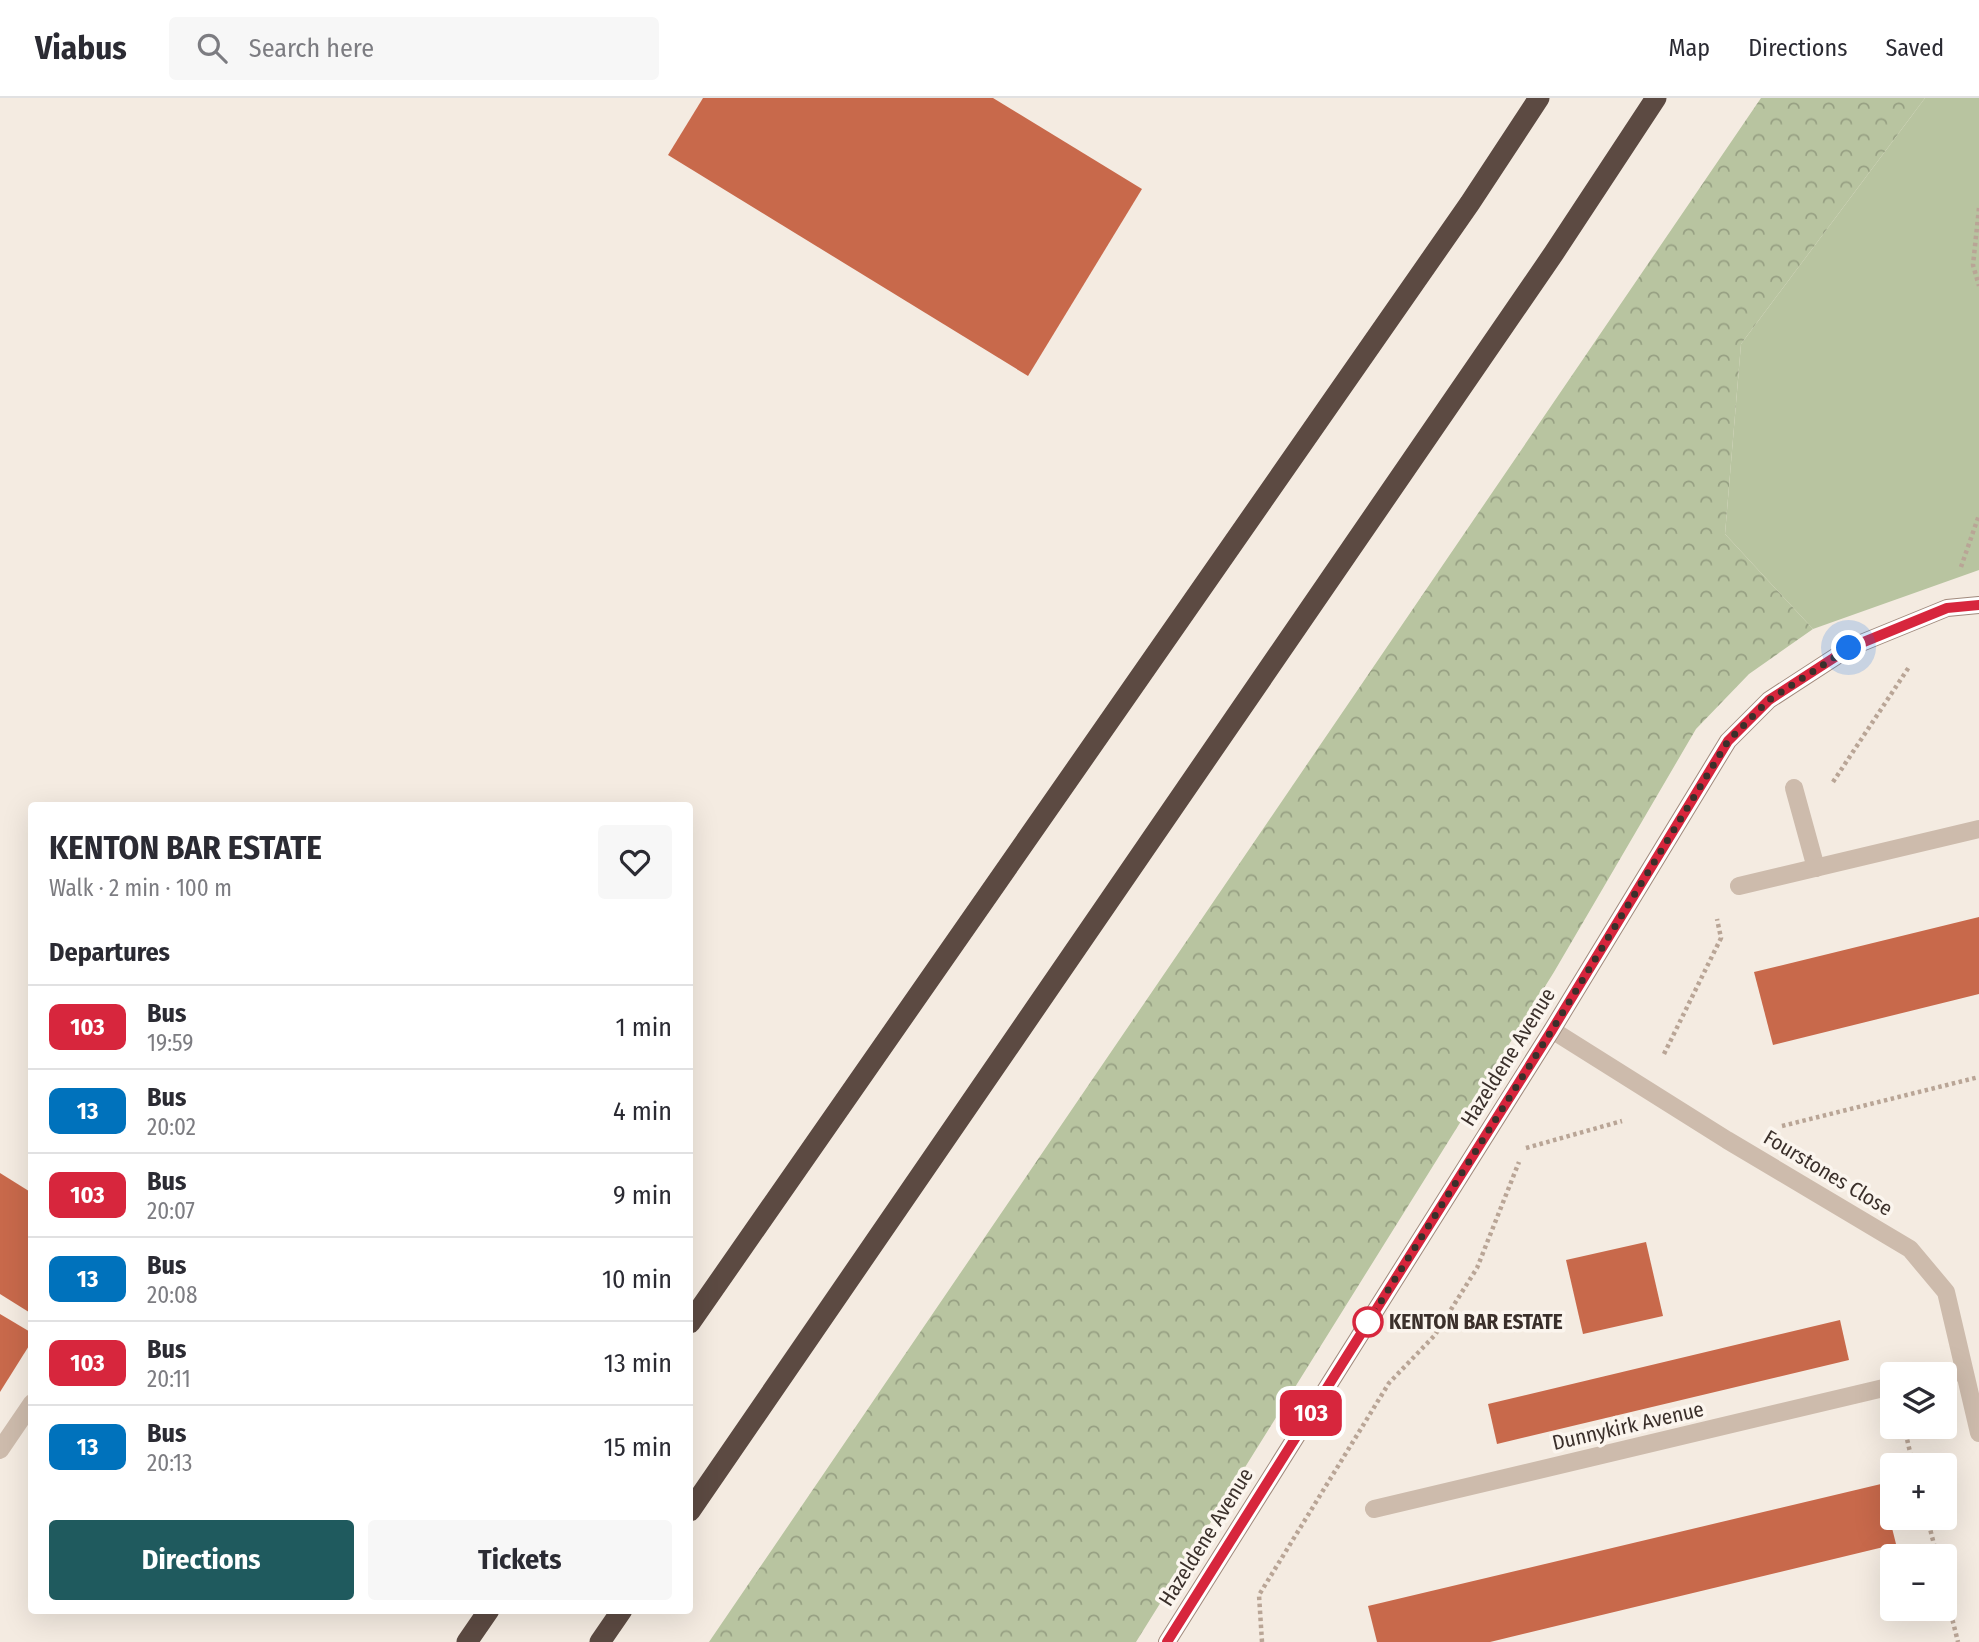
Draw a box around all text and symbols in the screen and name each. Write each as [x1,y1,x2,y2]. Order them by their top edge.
search box [169,17,659,80]
text: Viabus [35,28,127,68]
icon: search [193,29,231,67]
text: Search here [249,33,374,64]
text: Map [1669,34,1710,62]
text: Directions [1748,34,1847,62]
text: Saved [1885,34,1944,62]
your location [1831,630,1866,665]
button: heart [598,825,672,899]
text: KENTON BAR ESTATE [49,828,322,868]
text: Walk · 2 min · 100 m [49,874,232,902]
text: Departures [49,937,170,968]
street label: Hazeldene Avenue [1455,983,1561,1131]
text: Bus [147,998,186,1029]
text: 1 min [616,1012,672,1043]
text: 103 [70,1013,105,1041]
text: 19:59 [147,1029,194,1057]
text: Bus [147,1082,186,1113]
text: 4 min [613,1096,672,1127]
text: 13 [77,1097,98,1125]
text: 20:02 [147,1113,196,1141]
street label: Fourstones Close [1759,1124,1897,1222]
text: Bus [147,1166,186,1197]
text: 9 min [613,1180,672,1211]
text: 103 [70,1181,105,1209]
text: 20:07 [147,1197,195,1225]
text: Bus [147,1250,186,1281]
text: 10 min [602,1264,672,1295]
text: 13 [77,1265,98,1293]
text: 20:08 [147,1281,198,1309]
marker: KENTON BAR ESTATE [1353,1307,1383,1337]
place label: KENTON BAR ESTATE [1389,1309,1563,1335]
text: Bus [147,1334,186,1365]
text: 13 min [604,1348,672,1379]
text: 103 [70,1349,105,1377]
map controls [1880,1362,1957,1621]
button: layers [1880,1362,1957,1439]
text: 20:11 [147,1365,191,1393]
line badge: 103 [1271,1390,1351,1436]
street label: Dunnykirk Avenue [1550,1396,1706,1456]
text: 103 [1294,1399,1328,1427]
text: Bus [147,1418,186,1449]
text: 15 min [604,1432,672,1463]
text: 13 [77,1433,98,1461]
text: 20:13 [147,1449,192,1477]
button: + [1880,1453,1957,1530]
street label: Hazeldene Avenue [1153,1463,1259,1611]
button: Directions [49,1520,354,1600]
button: Tickets [368,1520,672,1600]
button: − [1880,1544,1957,1621]

